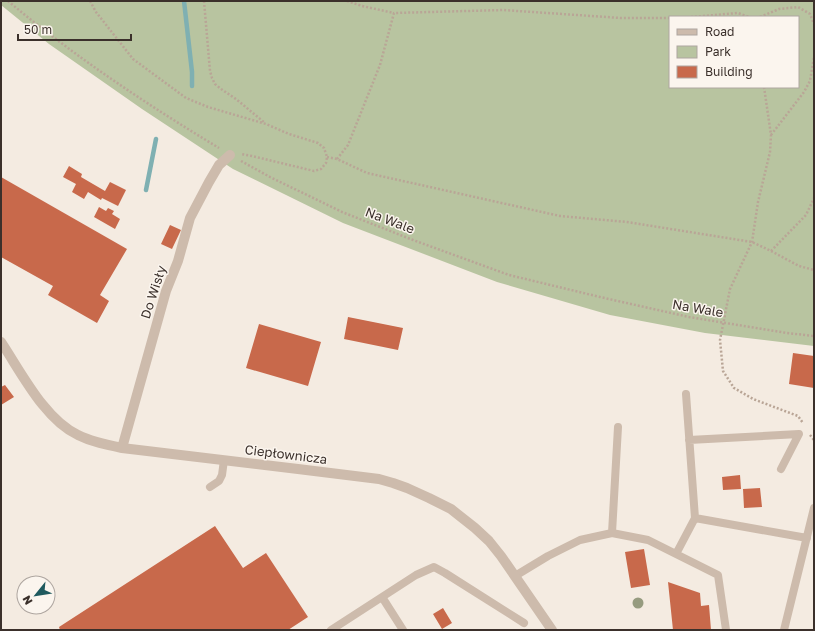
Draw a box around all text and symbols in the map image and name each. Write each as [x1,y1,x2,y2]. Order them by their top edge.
scale bar [18,16,131,42]
legend [669,16,799,88]
text: 50 m [24,22,52,37]
text: Road [705,24,734,39]
text: Park [705,44,731,59]
text: Building [705,64,753,79]
street label: Na Wale [363,203,417,237]
street label: Do Wisły [137,263,169,321]
street label: Na Wale [671,296,725,320]
street label: Ciepłownicza [244,441,328,467]
north arrow [16,575,56,615]
text: N [19,593,35,607]

